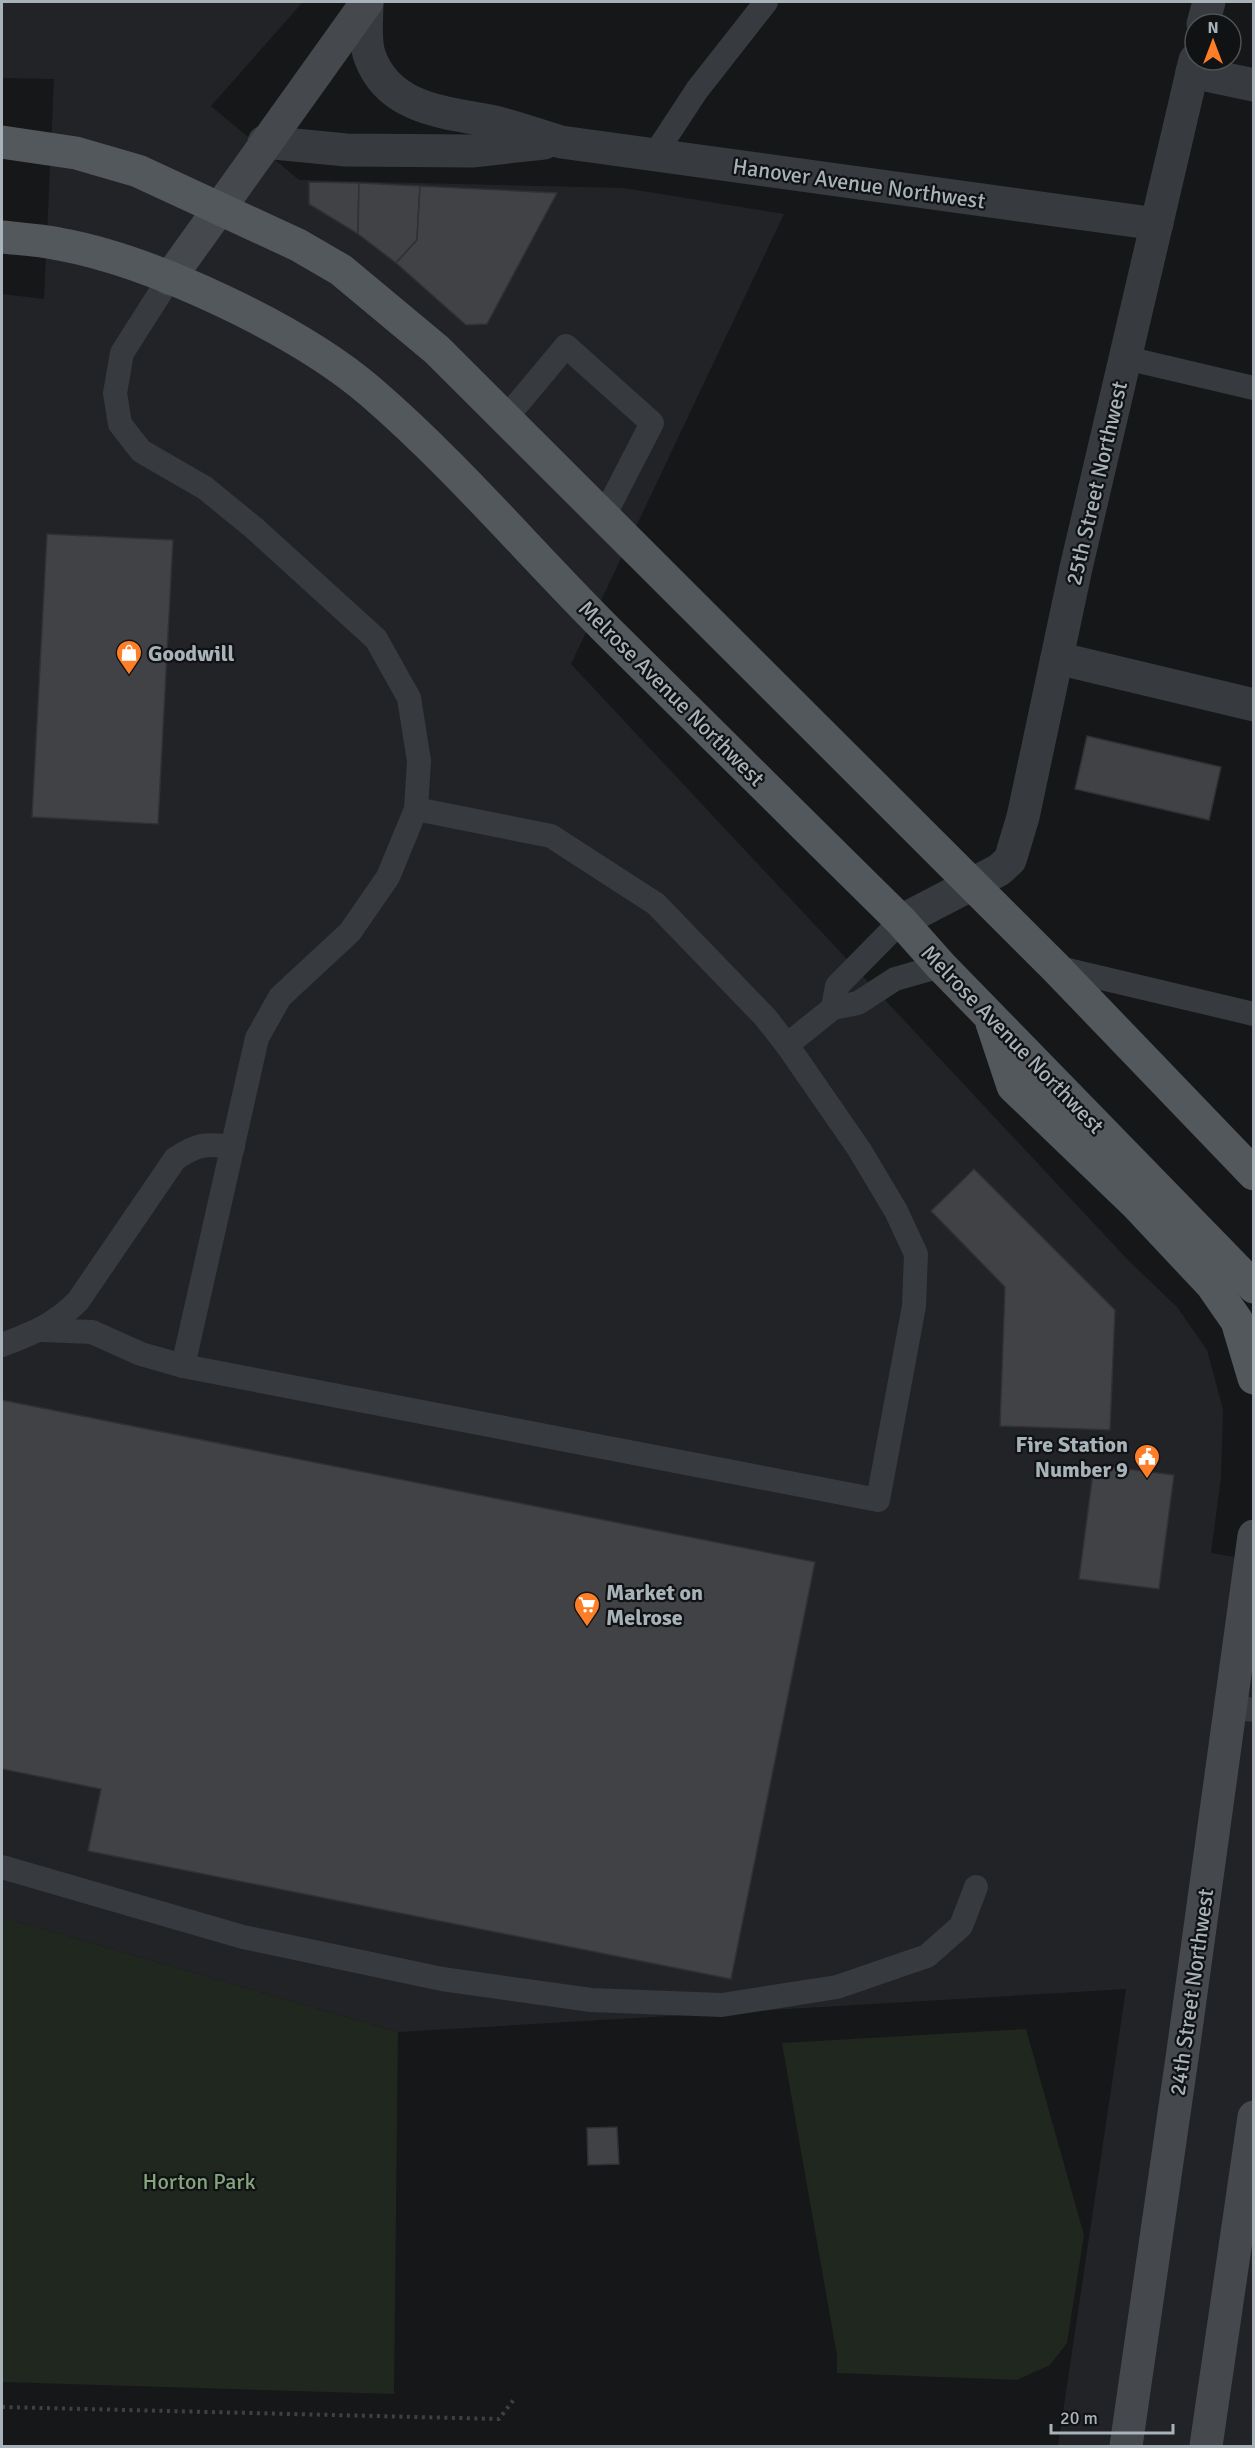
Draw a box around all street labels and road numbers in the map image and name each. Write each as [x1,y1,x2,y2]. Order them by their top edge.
street label: Hanover Avenue Northwest [731,152,987,215]
street label: 25th Street Northwest [1060,378,1133,588]
street label: Melrose Avenue Northwest [573,595,770,792]
street label: Melrose Avenue Northwest [916,939,1110,1139]
street label: 24th Street Northwest [1164,1887,1219,2097]

